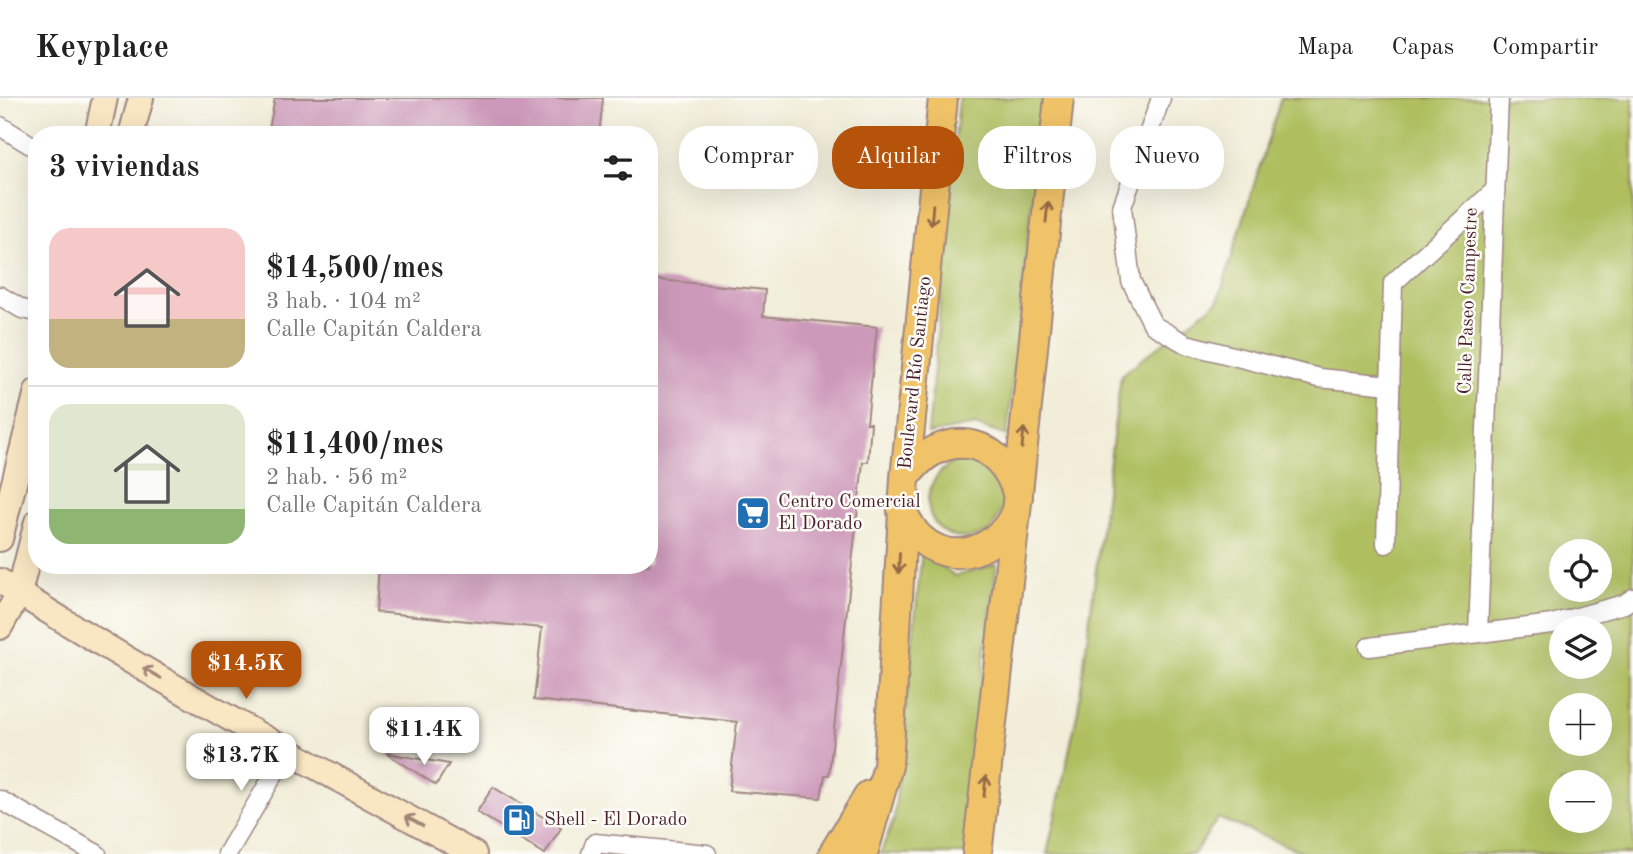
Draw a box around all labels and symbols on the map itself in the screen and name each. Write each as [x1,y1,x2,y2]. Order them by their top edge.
one-way arrow [1041,201,1054,224]
one-way arrow [925,203,938,226]
street label: Calle Paseo Campestre [1456,207,1482,395]
street label: Boulevard Río Santiago [896,275,936,471]
one-way arrow [1017,428,1030,450]
place label: Centro Comercial El Dorado [778,493,921,534]
supermarket icon: Centro Comercial El Dorado [734,494,772,532]
one-way arrow [893,551,906,574]
pin: $14.5K [189,642,303,701]
one-way arrow [142,666,162,680]
pin: $11.4K [367,708,481,767]
pin: $13.7K [184,734,298,793]
one-way arrow [978,775,991,798]
fuel station icon: Shell - El Dorado [500,801,538,839]
place label: Shell - El Dorado [544,811,687,830]
one-way arrow [404,814,424,828]

